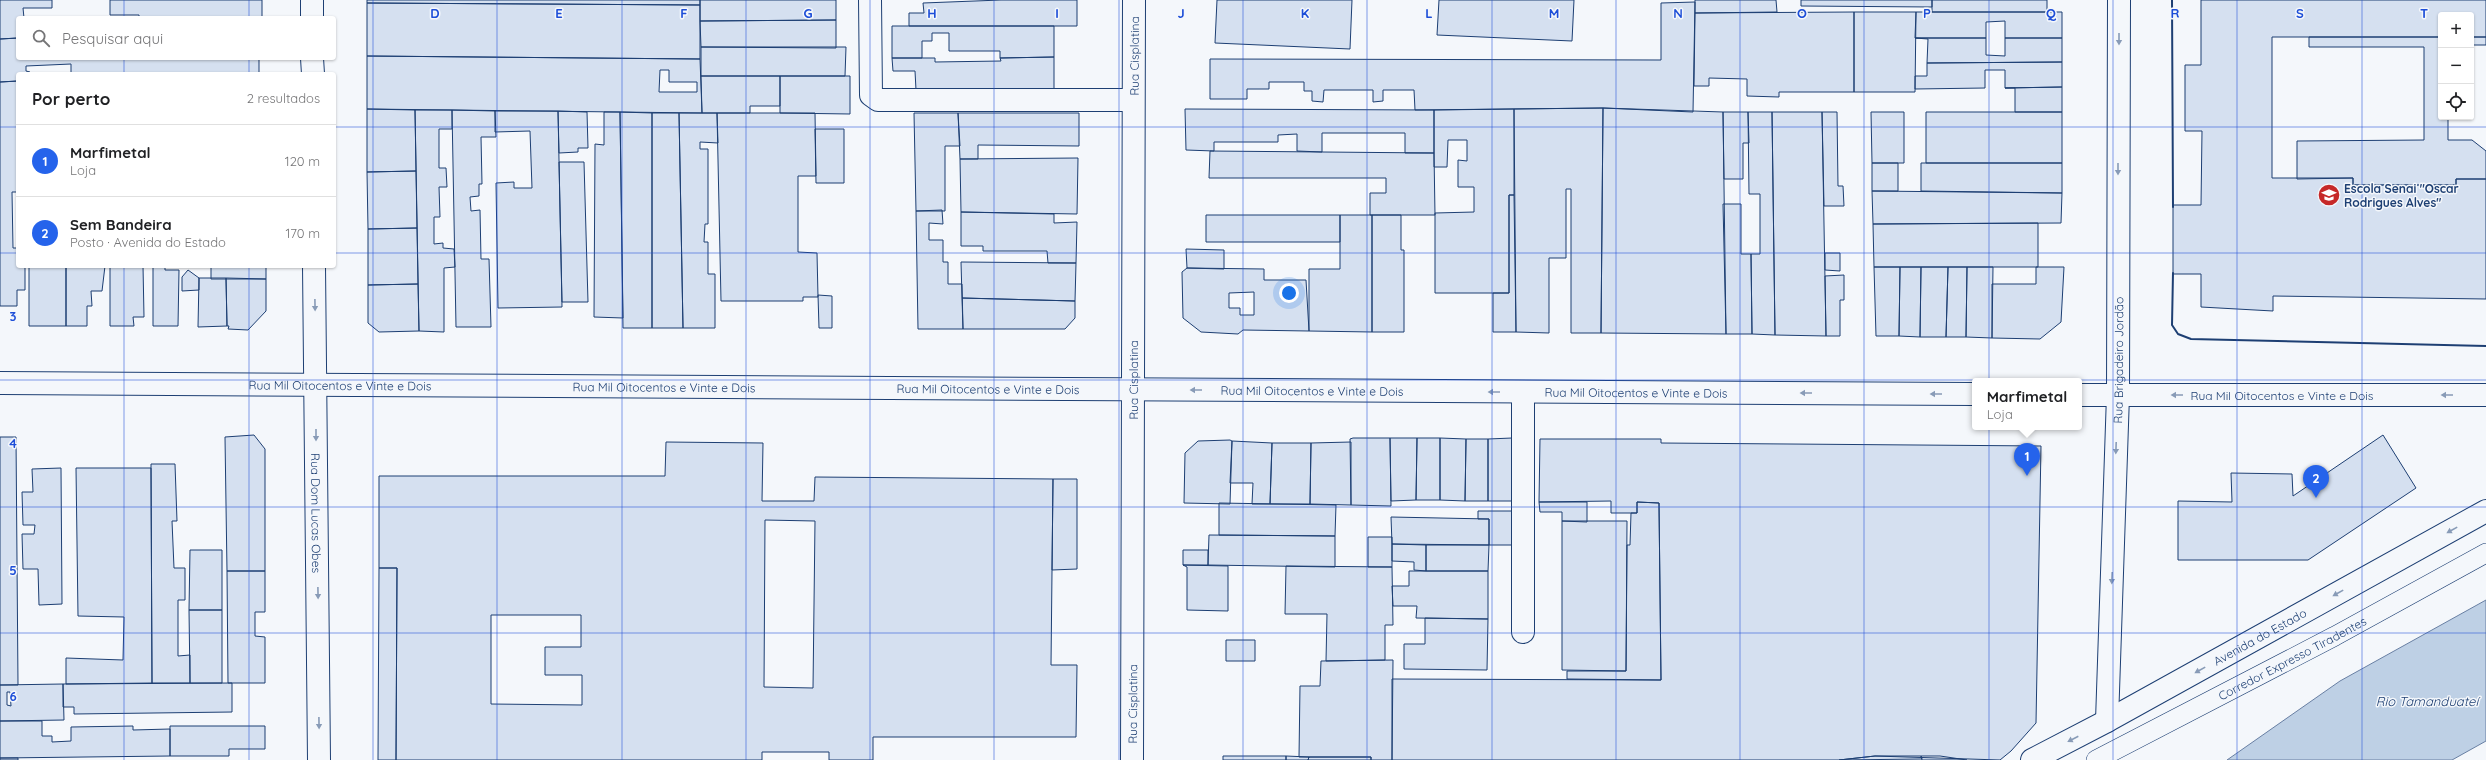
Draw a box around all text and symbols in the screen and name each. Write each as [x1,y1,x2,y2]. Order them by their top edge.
text: D [430,5,440,21]
text: E [555,5,563,21]
text: F [680,5,688,21]
text: G [803,5,813,21]
text: H [927,5,937,21]
text: I [1055,5,1059,21]
text: J [1177,5,1185,21]
text: K [1301,5,1310,21]
text: L [1425,5,1433,21]
text: M [1549,5,1559,21]
text: N [1673,5,1683,21]
text: O [1797,5,1807,21]
text: P [1923,5,1931,21]
text: Q [2046,5,2057,21]
text: R [2171,5,2180,21]
text: S [2296,5,2304,21]
text: T [2420,5,2428,21]
map controls [2438,12,2474,120]
button: + [2438,12,2474,48]
search box [16,16,336,60]
street label: Rua Cisplatina [1126,16,1141,96]
icon: search [30,27,52,49]
text: Pesquisar aqui [62,29,163,48]
one-way arrow [2116,33,2122,46]
button: − [2438,48,2474,84]
button: locate [2438,84,2474,120]
text: Por perto [32,88,110,109]
text: 2 resultados [247,90,320,106]
text: Marfimetal [70,143,151,162]
text: 1 [42,153,48,169]
text: 120 m [285,153,320,169]
text: Loja [70,162,96,178]
one-way arrow [2115,163,2121,176]
place label: Escola Senai "Oscar Rodrigues Alves" [2344,181,2459,210]
school or university icon: Escola Senai "Oscar Rodrigues Alves" [2316,182,2342,208]
text: Sem Bandeira [70,215,172,234]
text: 2 [41,225,49,241]
text: 170 m [285,225,320,241]
text: Posto · Avenida do Estado [70,234,226,250]
your location [1279,283,1299,303]
street label: Rua Brigadeiro Jordão [2110,297,2126,424]
one-way arrow [312,299,318,312]
text: 3 [10,308,17,324]
street label: Rua Cisplatina [1125,340,1141,420]
street label: Rua Mil Oitocentos e Vinte e Dois [248,377,432,393]
popup [1972,378,2082,430]
street label: Rua Mil Oitocentos e Vinte e Dois [572,379,756,395]
street label: Rua Mil Oitocentos e Vinte e Dois [896,380,1080,397]
street label: Rua Mil Oitocentos e Vinte e Dois [1220,382,1404,398]
street label: Rua Mil Oitocentos e Vinte e Dois [1544,384,1728,400]
one-way arrow [1189,387,1202,393]
text: Marfimetal [1987,387,2067,406]
street label: Rua Mil Oitocentos e Vinte e Dois [2191,388,2374,403]
one-way arrow [1487,389,1500,395]
one-way arrow [1799,390,1812,396]
one-way arrow [1929,391,1942,397]
one-way arrow [2170,392,2183,398]
one-way arrow [2440,392,2453,398]
text: Loja [1987,406,2013,422]
one-way arrow [313,429,319,442]
text: 4 [9,435,17,451]
one-way arrow [2113,442,2119,455]
pin: 1 [2014,443,2040,476]
street label: Rua Dom Lucas Obes [308,453,325,573]
pin: 2 [2303,465,2329,498]
one-way arrow [2446,526,2458,533]
text: 5 [9,562,17,578]
one-way arrow [2109,572,2115,585]
one-way arrow [314,587,321,599]
one-way arrow [2333,590,2344,596]
street label: Avenida do Estado [2210,605,2309,668]
street label: Corredor Expresso Tiradentes [2215,613,2369,703]
street label: Rua Cisplatina [1125,664,1140,744]
one-way arrow [2194,666,2206,673]
text: 6 [9,688,17,704]
water label: Rio Tamanduateí [2376,693,2480,709]
one-way arrow [316,717,322,730]
one-way arrow [2067,736,2078,742]

